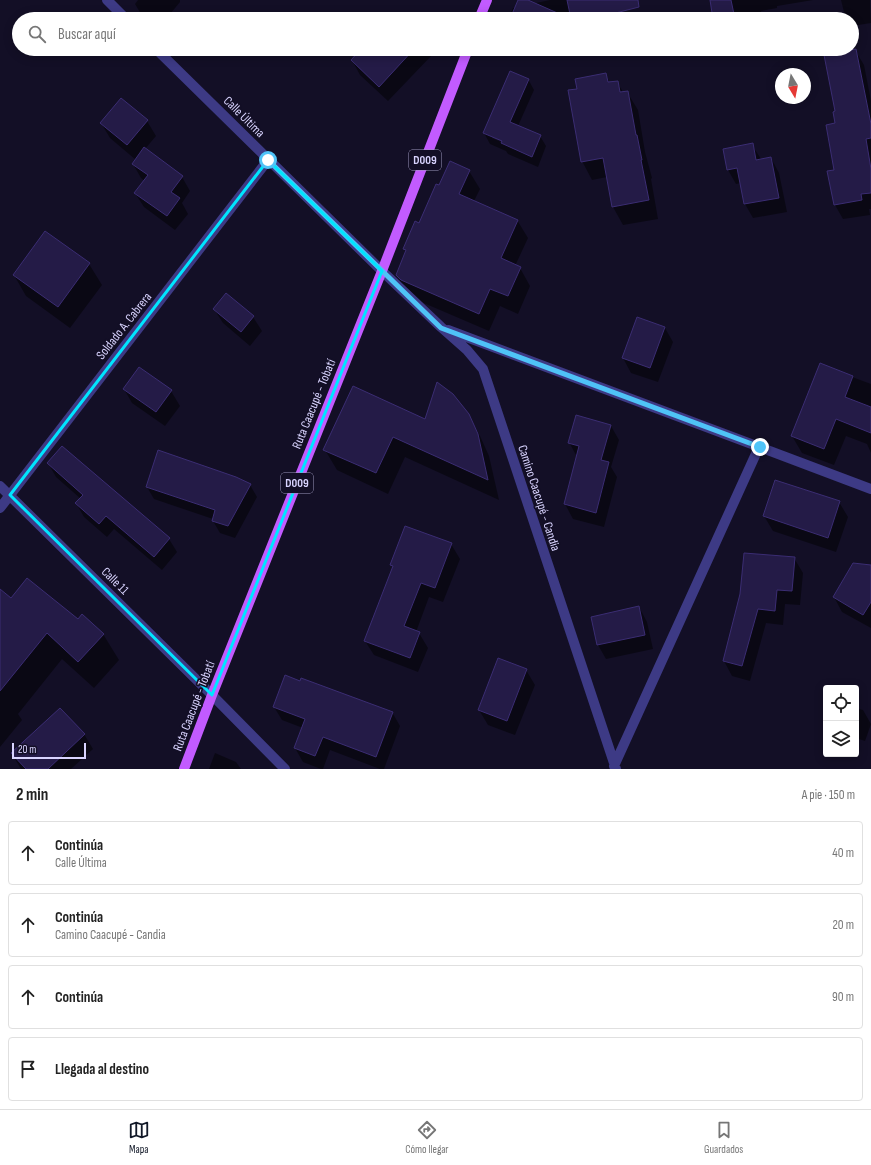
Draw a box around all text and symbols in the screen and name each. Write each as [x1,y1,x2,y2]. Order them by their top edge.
search box [12,12,859,56]
icon: search [26,23,48,45]
text: Buscar aquí [58,25,116,44]
north arrow [775,68,811,104]
street label: Calle Última [220,93,268,141]
road number: D009 [409,150,441,170]
route start [259,151,277,169]
street label: Soldado A. Cabrera [93,289,155,363]
street label: Ruta Caacupé - Tobatí [289,356,339,451]
route end [751,438,769,456]
street label: Camino Caacupé - Candia [514,443,564,553]
road number: D009 [281,473,313,493]
street label: Calle 11 [98,564,132,598]
street label: Ruta Caacupé - Tobatí [169,658,219,753]
map controls [823,685,859,757]
button: locate [823,685,859,721]
button: layers [823,721,859,757]
scale bar [12,741,86,760]
text: 20 m [18,743,36,756]
text: 2 min [16,785,48,805]
text: A pie · 150 m [802,787,855,803]
text: Continúa [55,836,103,855]
icon: ahead [17,842,39,864]
text: 40 m [832,845,854,861]
text: Calle Última [55,855,107,871]
text: Continúa [55,908,103,927]
icon: ahead [17,914,39,936]
text: 20 m [832,917,854,933]
text: Camino Caacupé - Candia [55,927,166,943]
icon: ahead [17,986,39,1008]
text: Continúa [55,988,103,1007]
text: 90 m [832,989,854,1005]
icon: arrive [17,1058,39,1080]
text: Llegada al destino [55,1060,149,1079]
tab: Mapa [128,1119,150,1156]
tab: Cómo llegar [405,1119,449,1156]
tab: Guardados [704,1119,743,1156]

